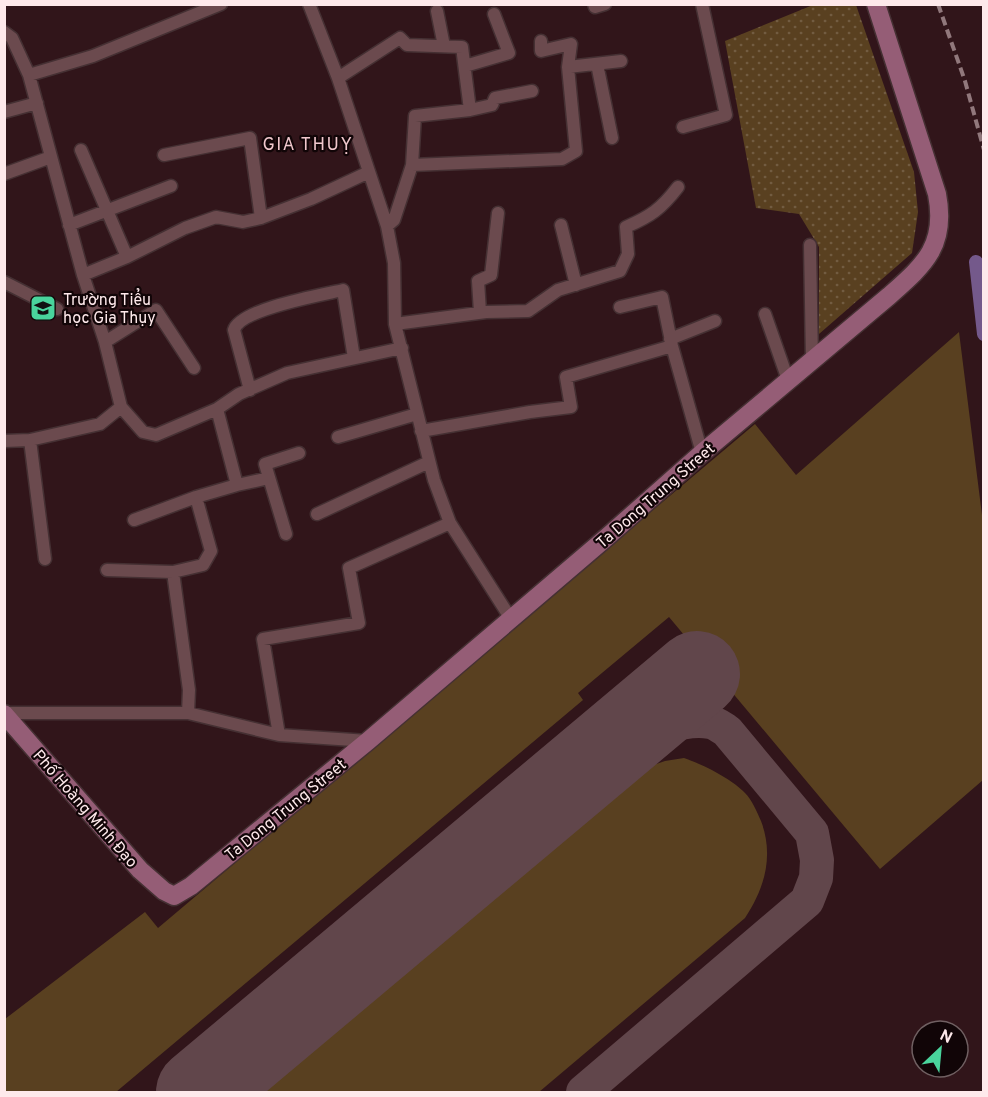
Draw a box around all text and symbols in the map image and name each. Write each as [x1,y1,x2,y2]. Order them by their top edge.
district label: GIA THUỴ [262,134,354,157]
place label: Trường Tiểu học Gia Thụy [63,288,156,329]
school or university icon: Trường Tiểu học Gia Thụy [28,293,58,323]
street label: Ta Dong Trung Street [593,440,720,553]
street label: Phố Hoàng Minh Đạo [28,746,142,872]
street label: Ta Dong Trung Street [221,755,351,866]
north arrow [910,1019,970,1079]
text: N [936,1026,955,1049]

